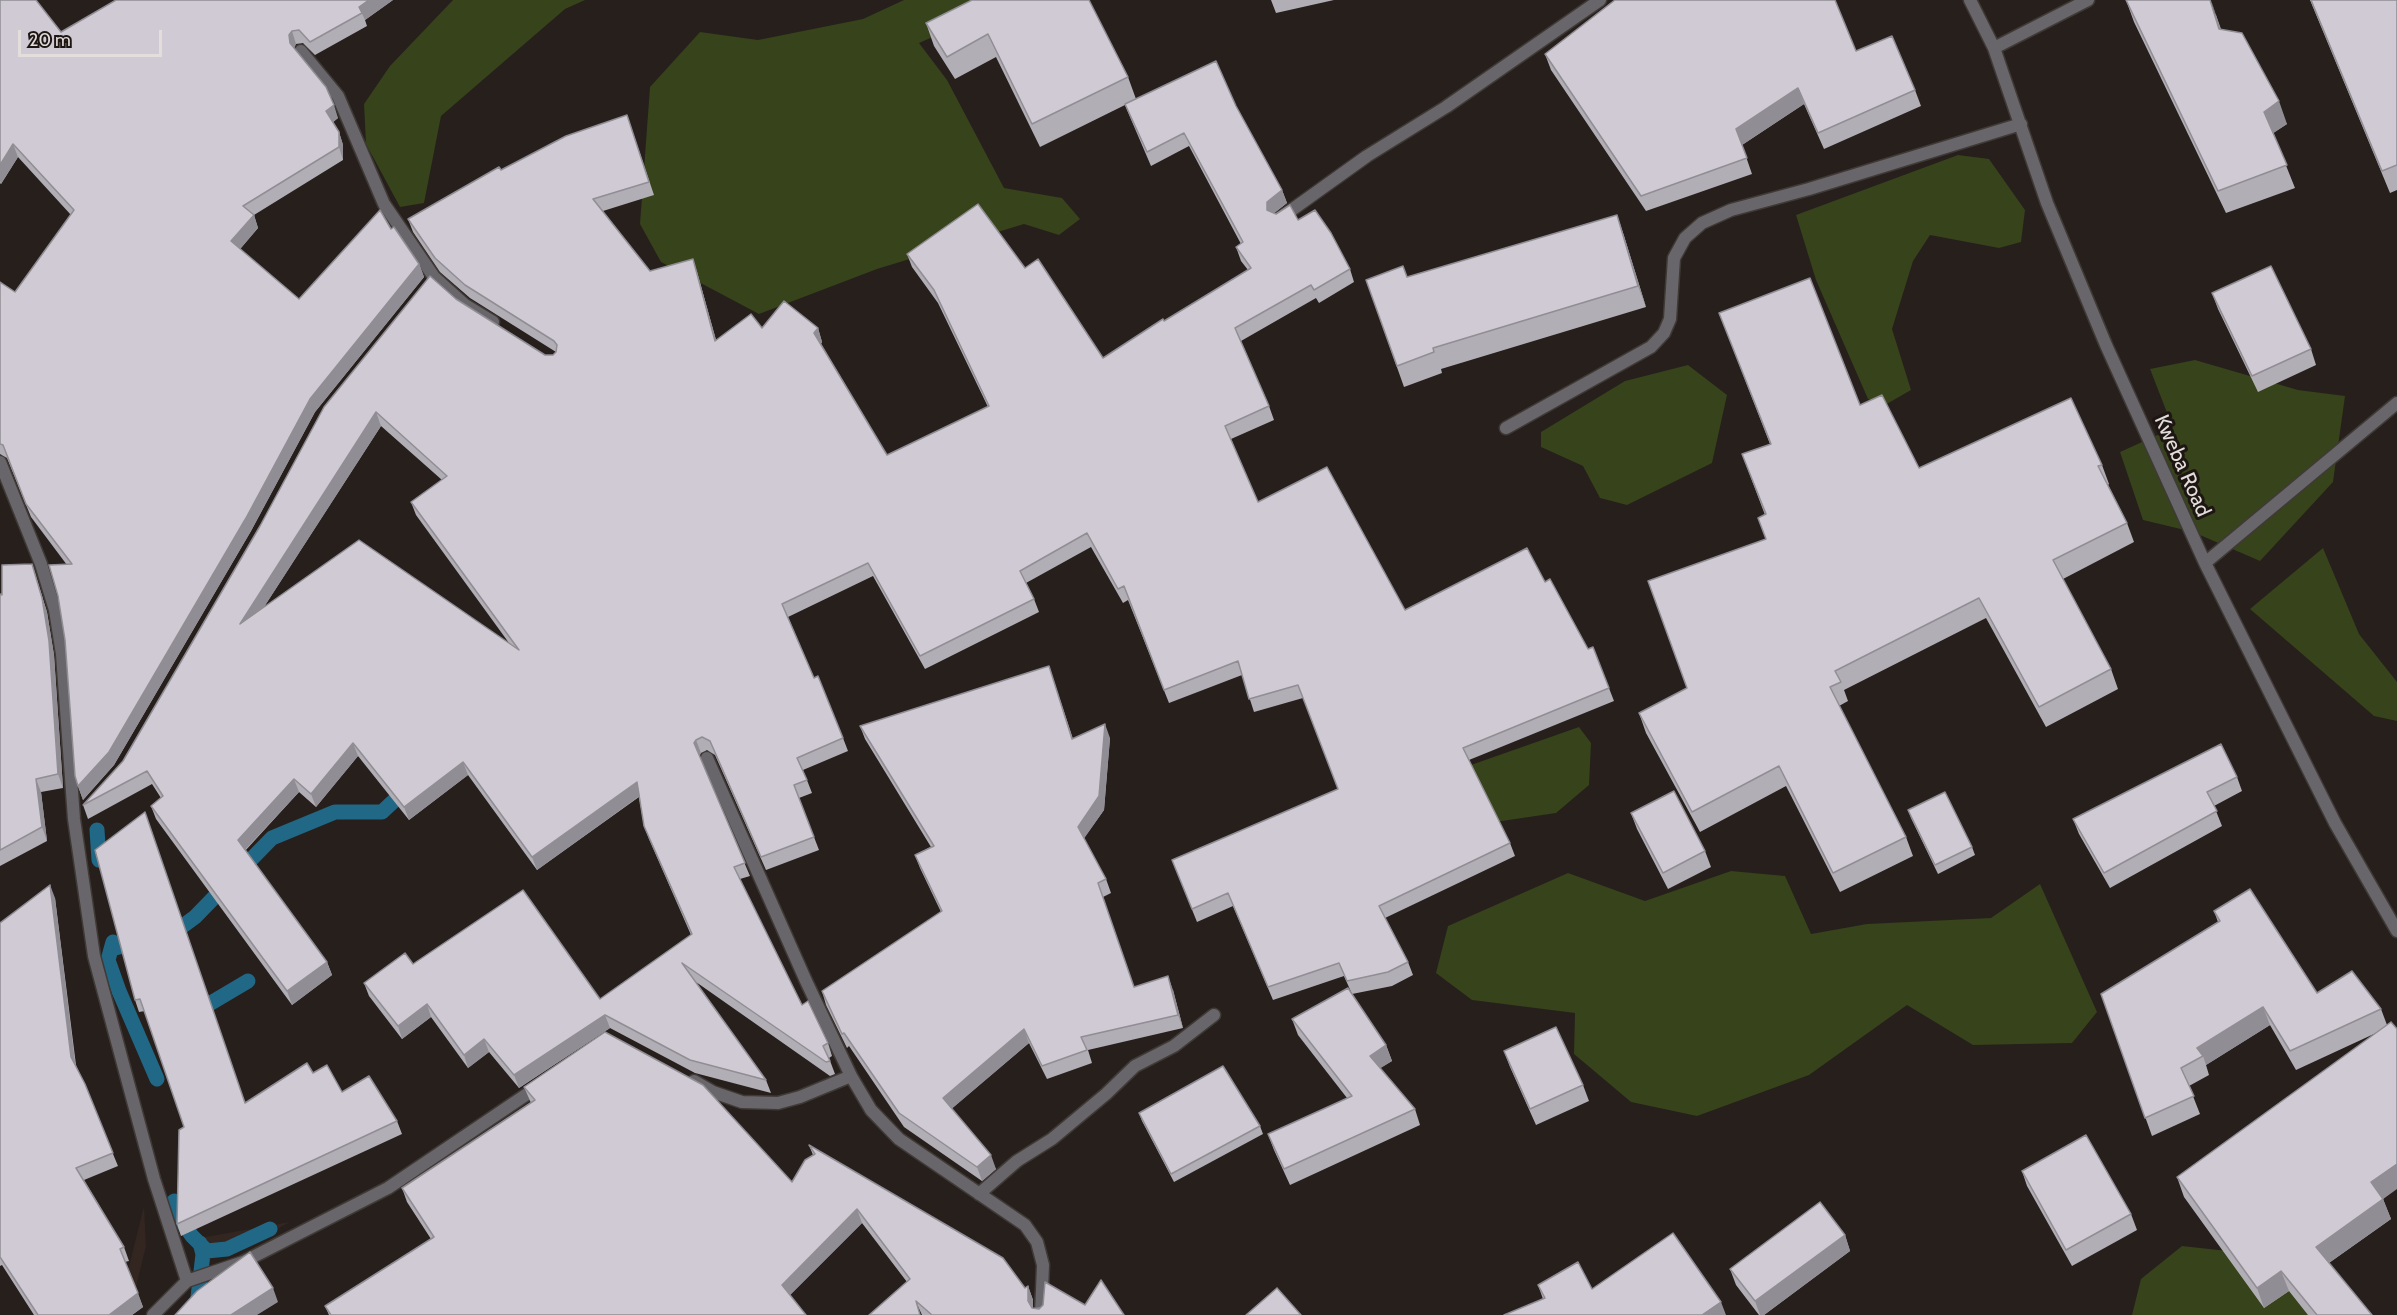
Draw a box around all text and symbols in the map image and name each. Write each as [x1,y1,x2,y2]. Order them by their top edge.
scale bar [21,18,165,56]
text: 20 m [29,29,71,51]
street label: Kweba Road [2148,411,2216,521]

